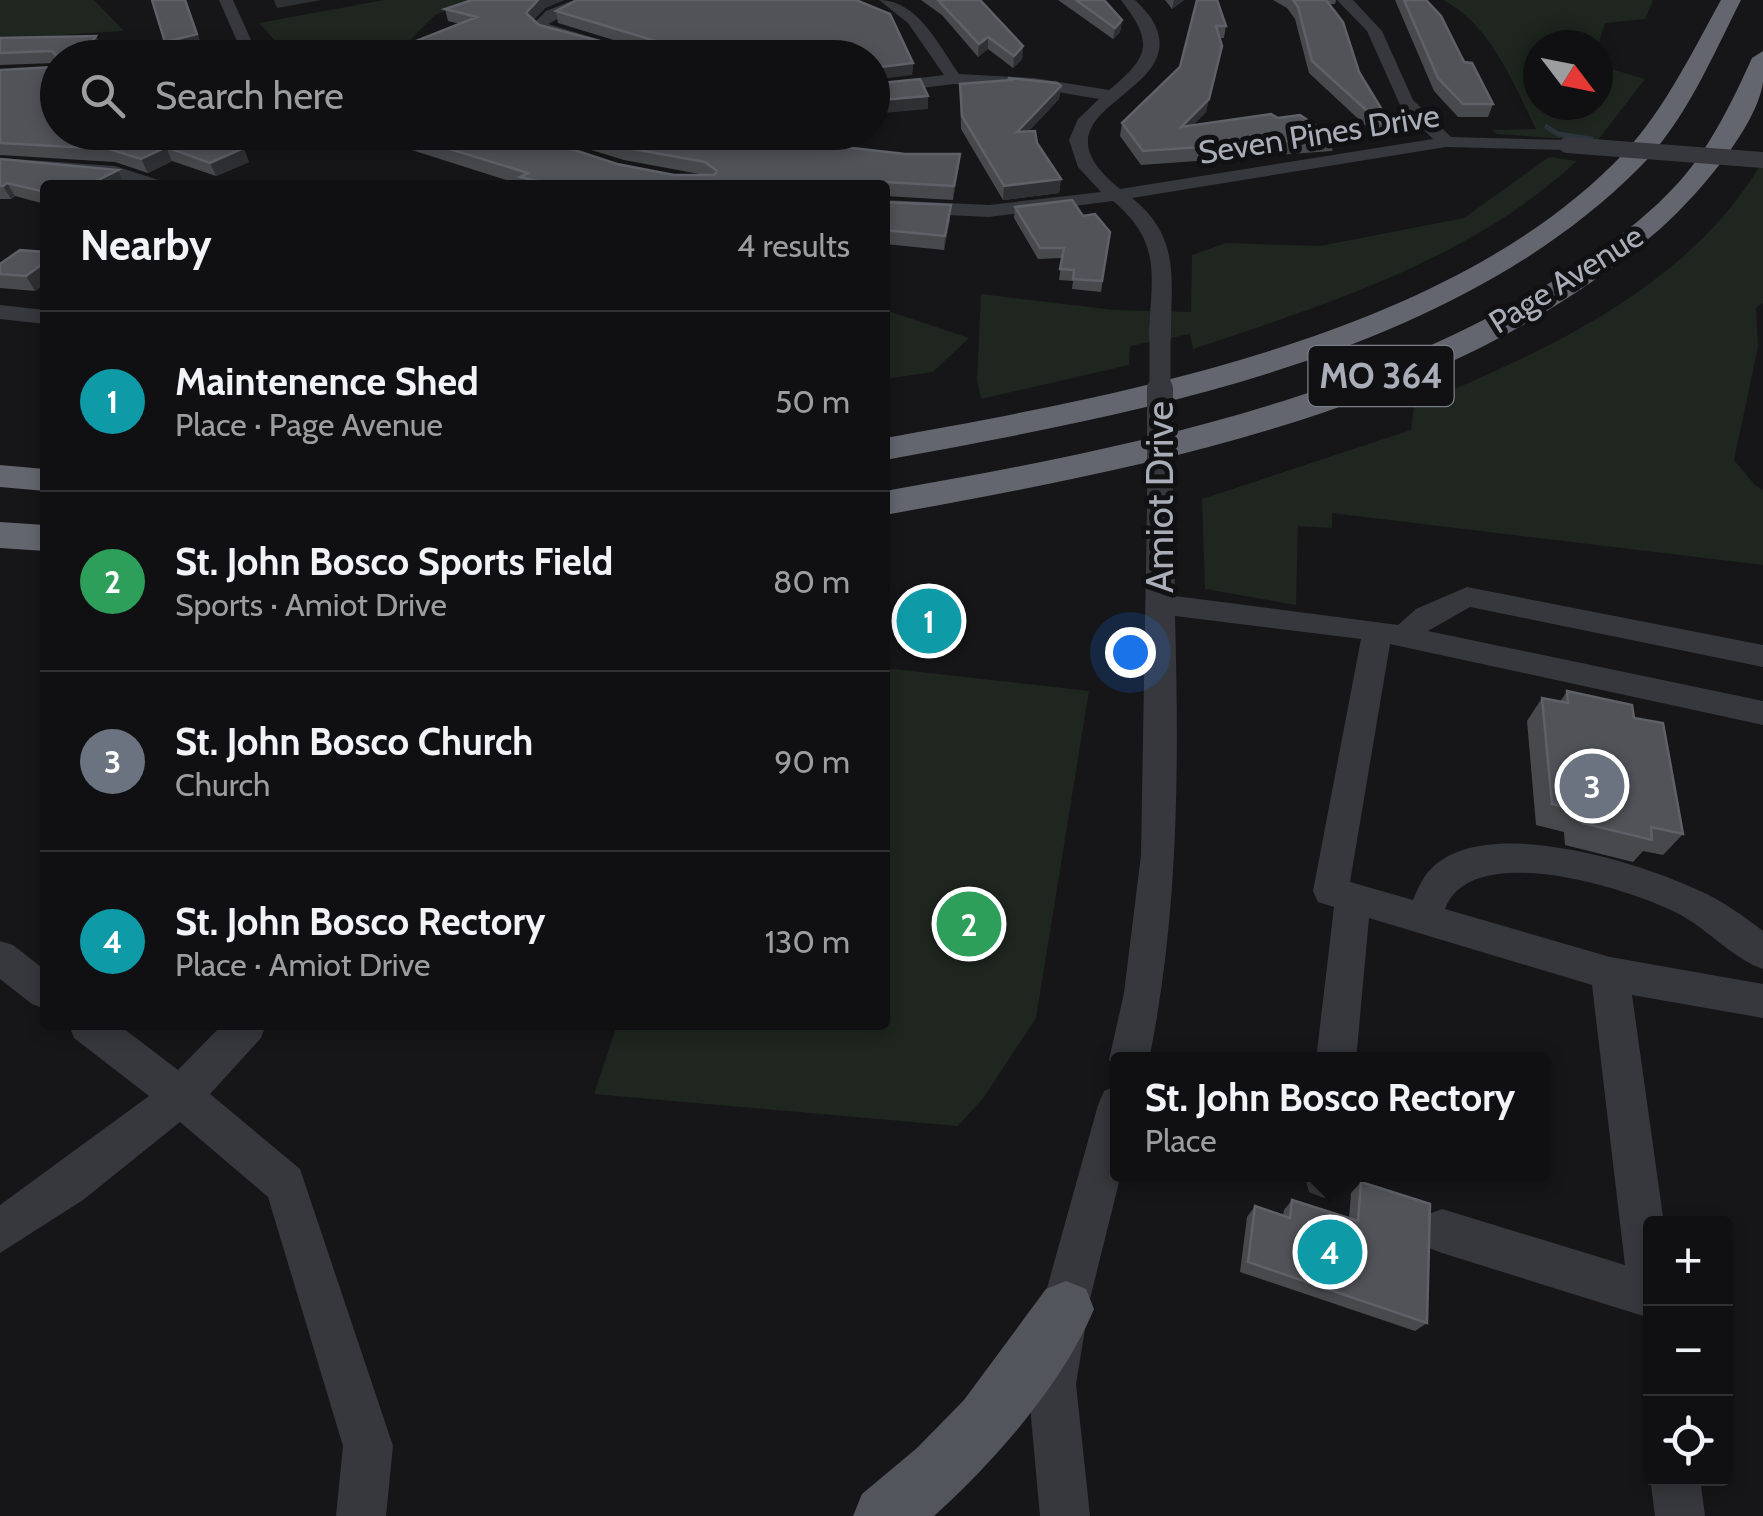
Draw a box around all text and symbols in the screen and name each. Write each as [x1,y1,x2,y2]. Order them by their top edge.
north arrow [1523,30,1613,120]
search box [40,40,890,150]
icon: search [75,68,130,123]
text: Search here [155,72,344,119]
street label: Seven Pines Drive [1196,95,1442,172]
street label: Page Avenue [1482,216,1650,341]
text: Nearby [80,219,212,271]
text: 4 results [737,226,850,265]
road number: MO 364 [1308,346,1454,406]
text: Maintenence Shed [175,358,479,405]
text: 1 [107,382,118,421]
text: 50 m [775,382,850,421]
street label: Amiot Drive [1136,401,1183,593]
text: Place · Page Avenue [175,405,443,444]
text: St. John Bosco Sports Field [175,538,613,585]
text: 2 [104,562,121,601]
text: 80 m [773,562,850,601]
pin: 1 [896,584,962,658]
text: Sports · Amiot Drive [175,585,447,624]
your location [1105,627,1156,678]
text: St. John Bosco Church [175,718,533,765]
text: 3 [104,742,121,781]
text: 90 m [774,742,850,781]
pin: 3 [1560,748,1624,824]
text: Church [175,765,270,804]
pin: 2 [936,886,1002,962]
text: St. John Bosco Rectory [175,898,545,945]
text: 4 [103,922,122,961]
text: 130 m [765,922,850,961]
text: Place · Amiot Drive [175,945,430,984]
popup [1110,1052,1550,1182]
text: St. John Bosco Rectory [1145,1074,1515,1121]
text: Place [1145,1121,1217,1160]
pin: 4 [1298,1214,1362,1290]
map controls [1643,1216,1733,1486]
button: + [1643,1216,1733,1306]
button: − [1643,1306,1733,1396]
button: locate [1643,1396,1733,1486]

